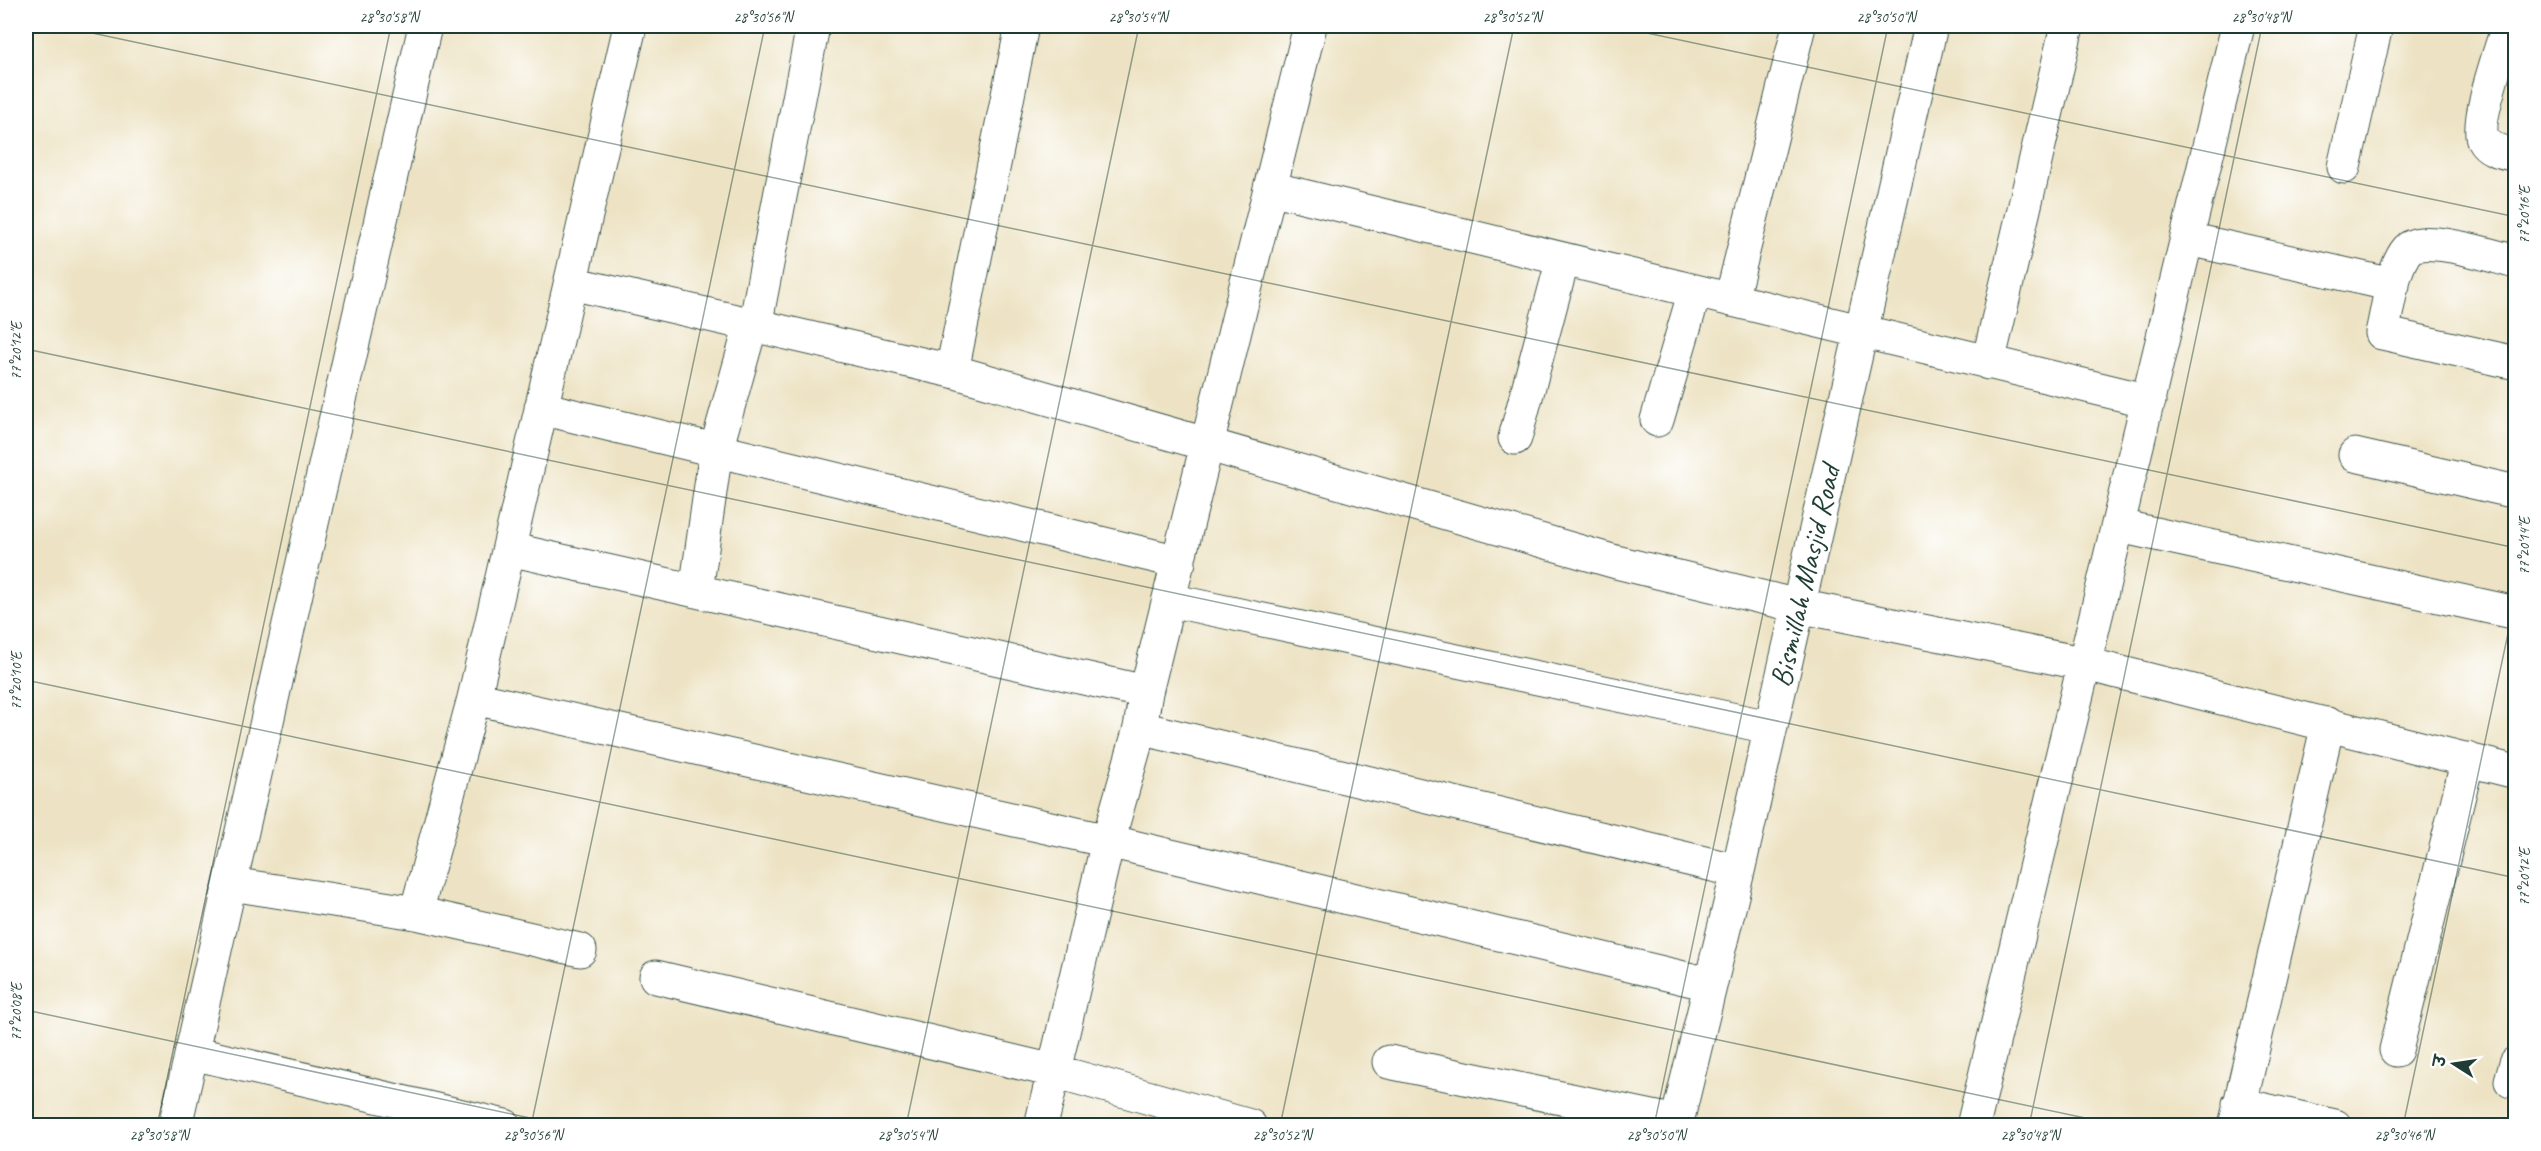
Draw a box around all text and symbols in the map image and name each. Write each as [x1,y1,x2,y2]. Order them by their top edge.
text: 28°30'58"N [359,8,422,27]
text: 28°30'56"N [733,8,796,27]
text: 28°30'54"N [1108,8,1171,27]
text: 28°30'52"N [1482,8,1545,27]
text: 28°30'50"N [1856,8,1919,27]
text: 28°30'48"N [2231,8,2294,27]
text: 77°20'16"E [2515,184,2534,244]
text: 77°20'12"E [7,320,26,380]
street label: Bismillah Masjid Road [1761,458,1850,690]
text: 77°20'14"E [2515,515,2534,575]
text: 77°20'10"E [7,650,26,710]
text: 77°20'12"E [2515,846,2534,906]
text: 77°20'08"E [7,981,26,1041]
north arrow [2424,1034,2484,1094]
text: उ [2429,1052,2451,1070]
text: 28°30'58"N [129,1126,192,1145]
text: 28°30'56"N [503,1126,566,1145]
text: 28°30'54"N [877,1126,940,1145]
text: 28°30'52"N [1252,1126,1315,1145]
text: 28°30'50"N [1626,1126,1689,1145]
text: 28°30'48"N [2000,1126,2063,1145]
text: 28°30'46"N [2374,1126,2437,1145]

